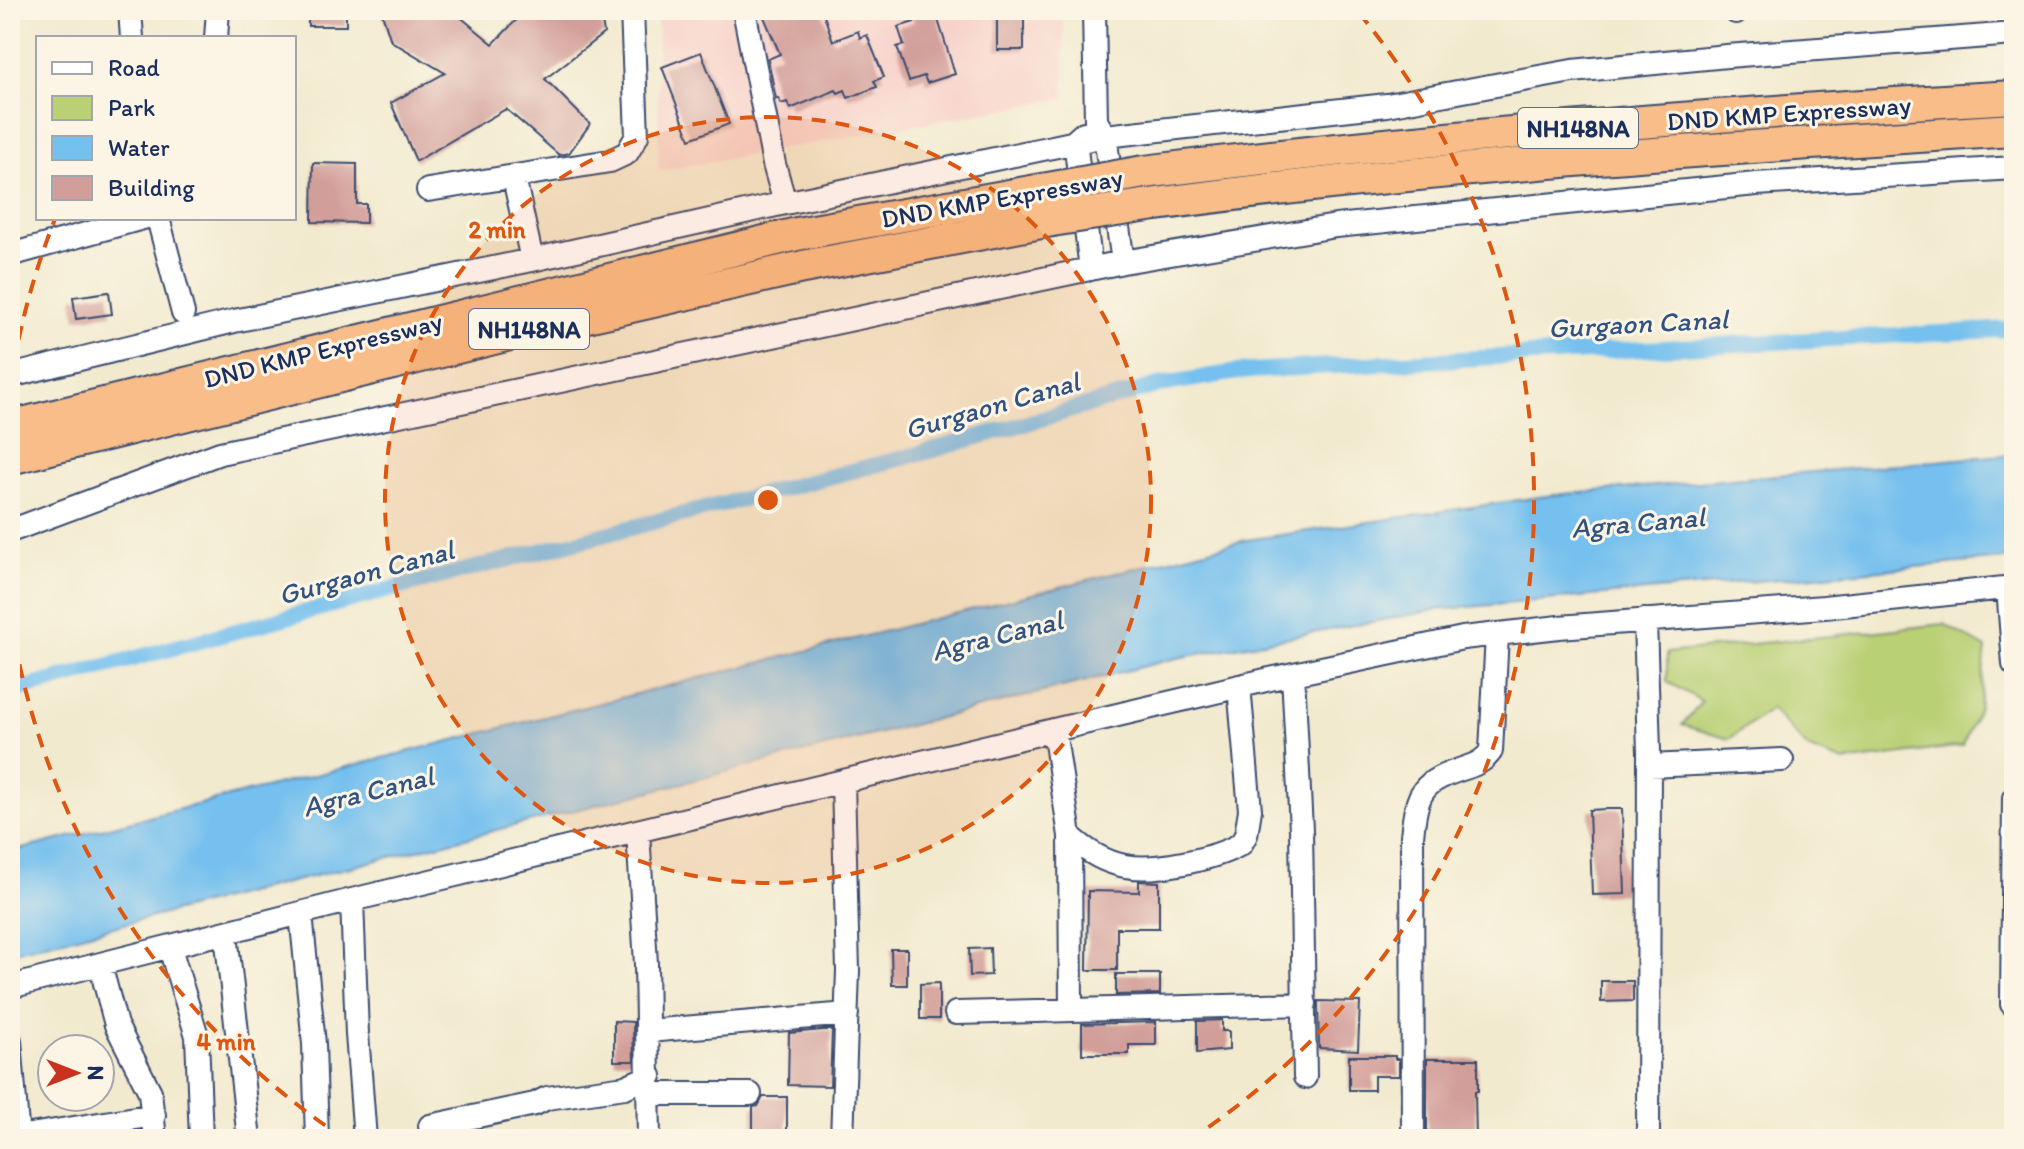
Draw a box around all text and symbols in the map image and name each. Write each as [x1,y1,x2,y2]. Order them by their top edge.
legend [36,36,296,220]
text: Road [108,53,160,82]
street label: DND KMP Expressway [1666,89,1912,137]
text: Park [108,93,155,122]
road number: NH148NA [1518,108,1638,148]
text: Water [108,133,170,162]
street label: DND KMP Expressway [879,161,1125,235]
text: Building [108,173,195,202]
text: 2 min [468,215,526,244]
water label: Gurgaon Canal [1547,301,1731,345]
street label: DND KMP Expressway [200,305,446,395]
road number: NH148NA [469,309,589,349]
water label: Gurgaon Canal [901,363,1085,446]
centre of rings [754,486,782,514]
water label: Agra Canal [1570,499,1708,545]
water label: Gurgaon Canal [274,532,460,612]
water label: Agra Canal [928,602,1068,668]
water label: Agra Canal [299,758,439,824]
text: 4 min [197,1027,256,1056]
north arrow [36,1033,116,1113]
text: N [82,1066,109,1080]

